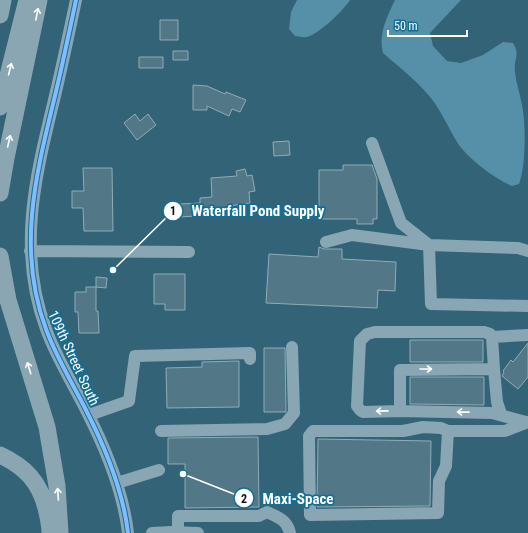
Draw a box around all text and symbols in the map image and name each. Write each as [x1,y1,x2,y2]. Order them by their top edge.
one-way arrow [33,8,41,21]
scale bar [388,12,467,38]
text: 50 m [394,19,418,33]
one-way arrow [6,63,14,76]
one-way arrow [6,135,14,148]
callout: Waterfall Pond Supply [163,198,332,225]
text: Waterfall Pond Supply [192,202,325,220]
text: 1 [170,204,176,218]
street label: 109th Street South [45,308,103,408]
one-way arrow [25,361,32,374]
one-way arrow [419,365,432,373]
one-way arrow [376,407,389,415]
one-way arrow [457,408,470,416]
callout: Maxi-Space [234,485,341,512]
one-way arrow [54,488,61,501]
text: Maxi-Space [262,490,334,508]
text: 2 [241,492,247,506]

